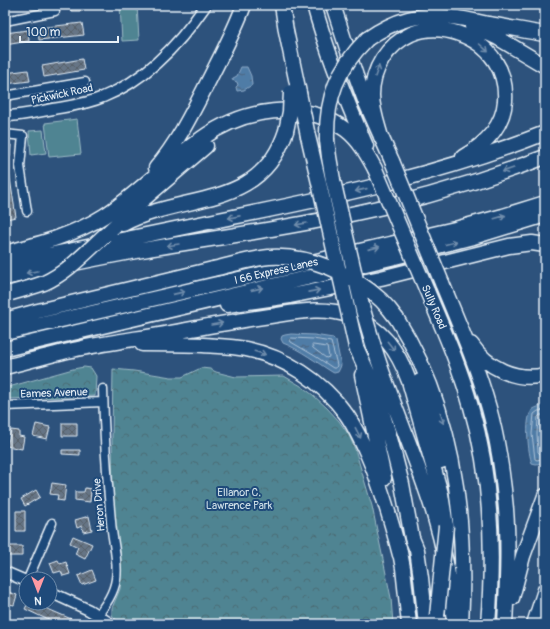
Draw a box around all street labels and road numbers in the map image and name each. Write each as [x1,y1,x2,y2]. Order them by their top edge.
street label: Pickwick Road [30,81,94,107]
street label: I 66 Express Lanes [233,255,319,287]
street label: Sully Road [419,283,449,331]
street label: Eames Avenue [20,385,88,401]
street label: Heron Drive [90,477,108,532]

